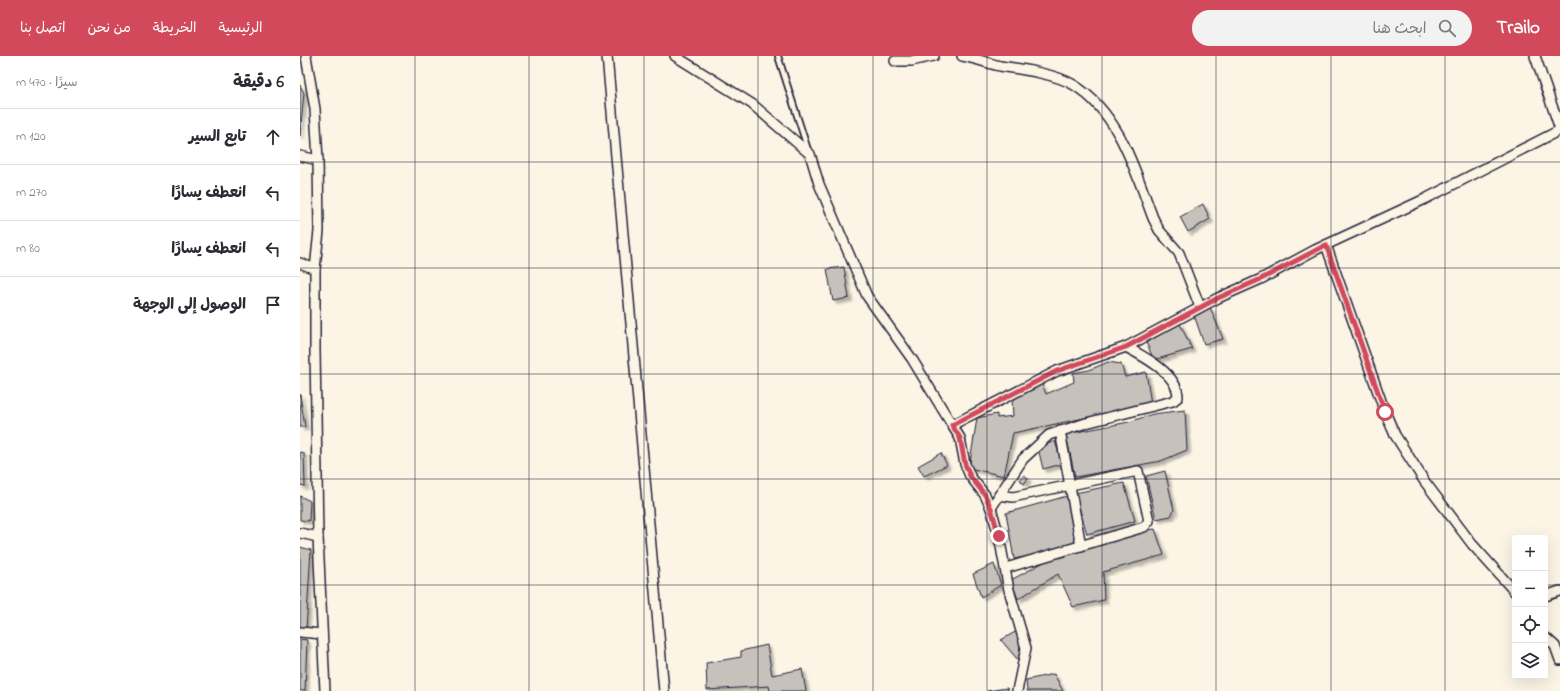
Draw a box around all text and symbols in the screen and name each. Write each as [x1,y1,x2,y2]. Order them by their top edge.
search box [1192,10,1472,46]
text: Trailo [1496,15,1540,42]
icon: search [1436,17,1458,39]
text: اتصل بنا [20,18,65,39]
text: من نحن [87,18,131,39]
text: الخريطة [153,18,197,39]
text: الرئيسية [219,18,263,39]
text: ابحث هنا [1373,18,1426,40]
text: 6 دقيقة [233,70,284,95]
text: سيرًا · 470 m [16,73,78,92]
text: تابع السير [189,126,246,148]
icon: ahead [262,126,284,148]
text: 120 m [16,127,46,146]
text: انعطف يسارًا [171,182,246,204]
icon: left [262,182,284,204]
text: 270 m [16,183,47,202]
text: انعطف يسارًا [171,238,246,260]
icon: left [262,238,284,260]
text: 80 m [16,239,40,258]
text: الوصول إلى الوجهة [133,294,246,316]
icon: arrive [262,294,284,316]
route start [1376,403,1394,421]
route end [990,527,1008,545]
map controls [1512,535,1548,679]
button: + [1512,535,1548,571]
button: − [1512,571,1548,607]
button: locate [1512,607,1548,643]
button: layers [1512,643,1548,679]

